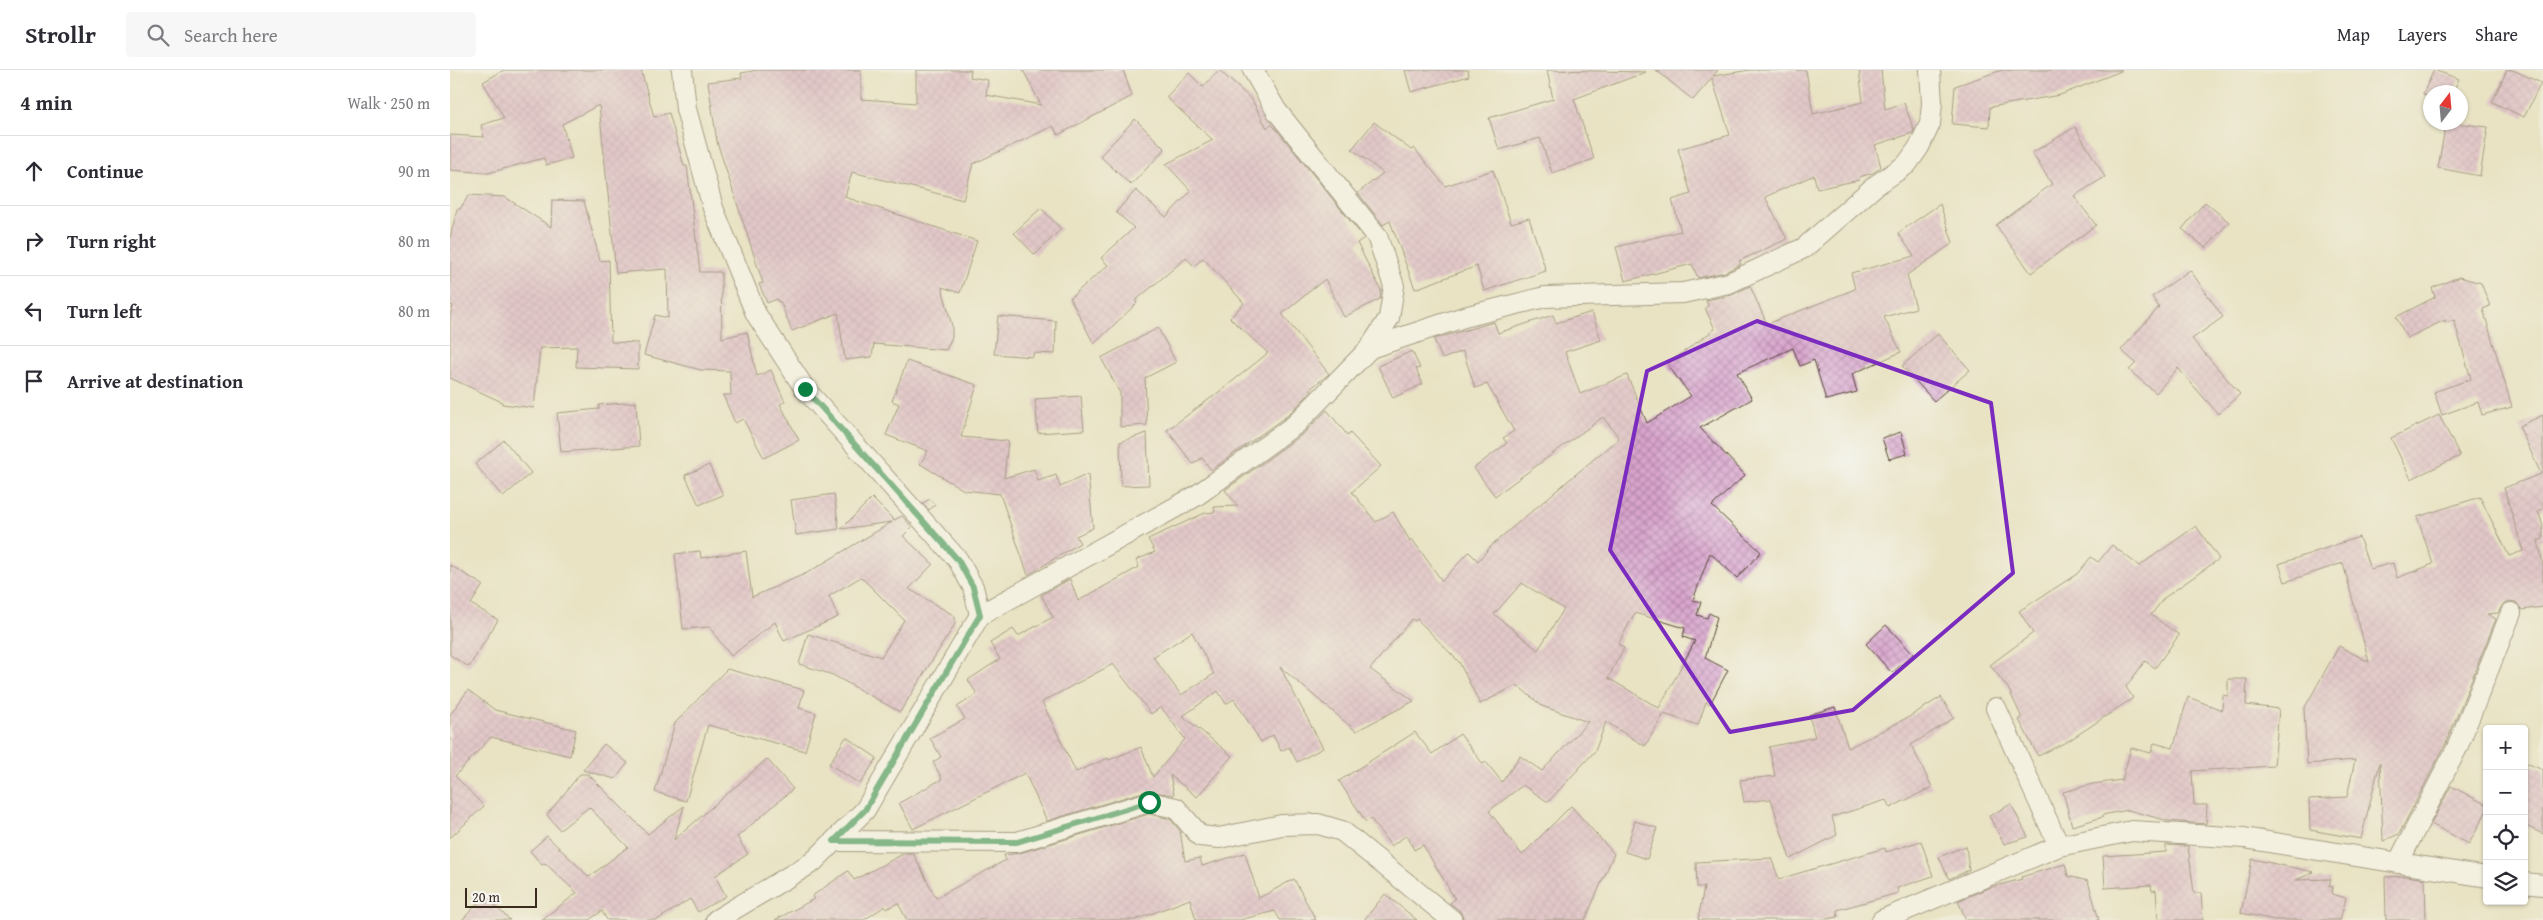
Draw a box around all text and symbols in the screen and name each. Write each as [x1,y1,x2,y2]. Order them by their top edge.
search box [126,12,476,57]
text: Strollr [25,17,96,52]
icon: search [144,21,172,49]
text: Search here [184,21,278,49]
text: Map [2337,21,2370,48]
text: Layers [2398,21,2447,48]
text: Share [2475,21,2518,48]
north arrow [2423,85,2468,130]
text: 4 min [20,87,72,118]
text: Walk · 250 m [347,91,430,115]
icon: ahead [20,157,48,185]
text: Continue [67,157,144,185]
text: 90 m [398,159,430,183]
icon: right [20,227,48,255]
text: Turn right [67,227,156,255]
text: 80 m [398,229,430,253]
icon: left [20,297,48,325]
text: Turn left [67,297,142,325]
text: 80 m [398,299,430,323]
icon: arrive [20,367,48,395]
text: Arrive at destination [67,367,243,395]
route end [794,378,817,401]
map controls [2483,725,2528,905]
button: + [2483,725,2528,770]
button: − [2483,770,2528,815]
route start [1138,791,1161,814]
button: locate [2483,815,2528,860]
button: layers [2483,860,2528,905]
scale bar [465,885,538,908]
text: 20 m [472,887,500,907]

